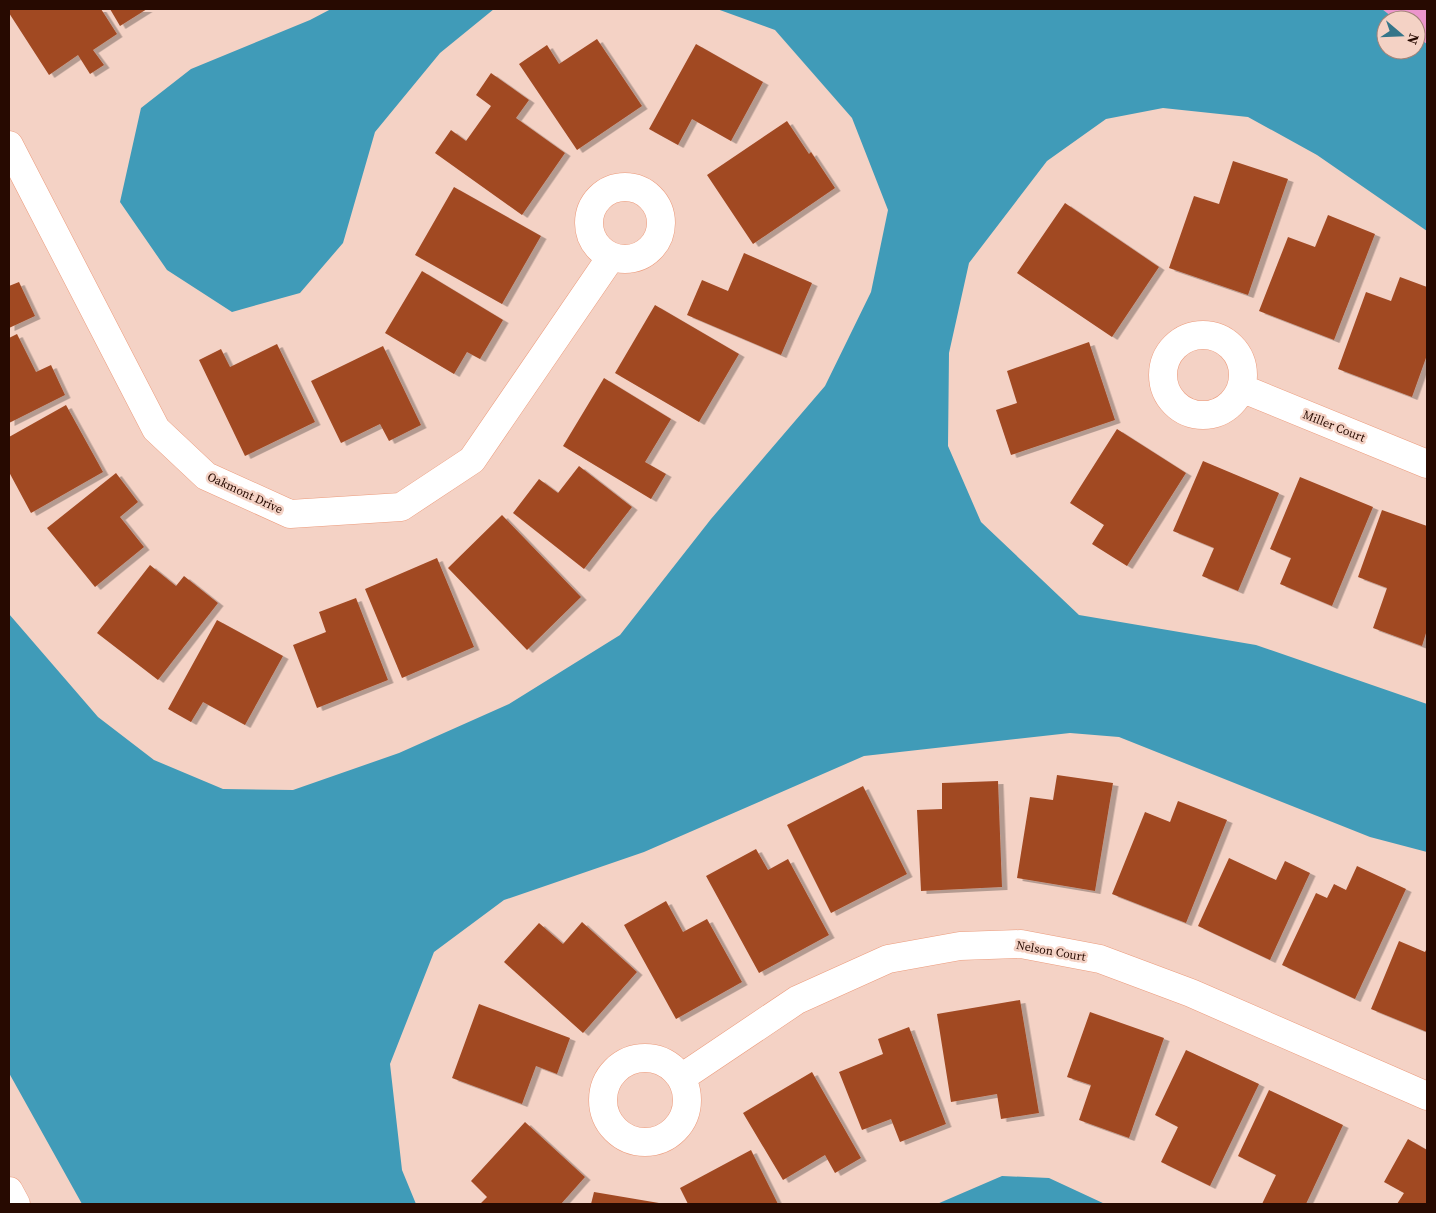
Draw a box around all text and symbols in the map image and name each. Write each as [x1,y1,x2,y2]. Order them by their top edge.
north arrow [1376,10,1426,60]
text: N [1402,31,1424,47]
street label: Miller Court [1301,406,1368,446]
street label: Oakmont Drive [205,469,285,517]
street label: Nelson Court [1015,937,1087,965]

